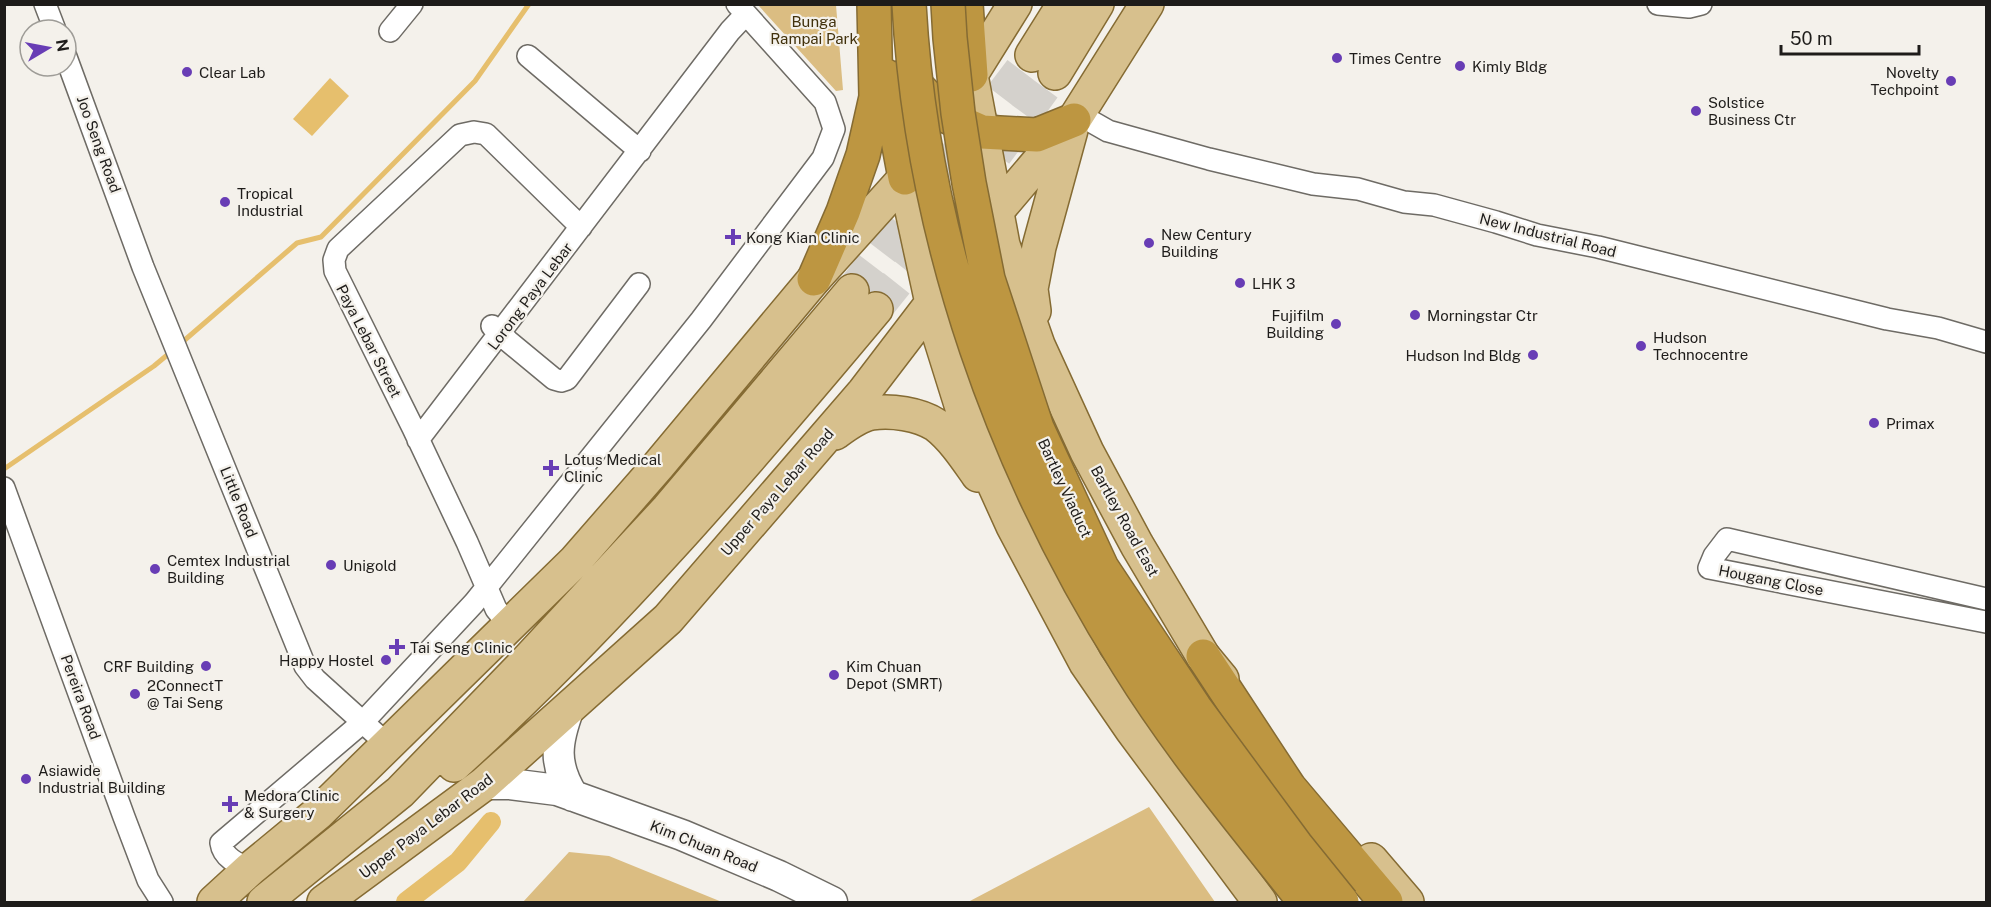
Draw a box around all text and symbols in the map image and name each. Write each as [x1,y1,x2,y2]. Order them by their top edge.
park label: Bunga Rampai Park [770,13,858,47]
north arrow [18,18,78,78]
scale bar [1781,18,1919,56]
text: 50 m [1790,28,1833,49]
text: N [52,38,73,53]
place label: Times Centre [1349,50,1442,67]
marker: Times Centre [1330,51,1344,65]
place label: Kimly Bldg [1472,58,1547,75]
marker: Kimly Bldg [1453,59,1467,73]
place label: Clear Lab [199,64,265,81]
place label: Novelty Techpoint [1871,64,1939,98]
marker: Clear Lab [180,65,194,79]
marker: Novelty Techpoint [1944,74,1958,88]
street label: Joo Seng Road [74,93,124,195]
place label: Solstice Business Ctr [1708,94,1796,128]
marker: Solstice Business Ctr [1689,104,1703,118]
place label: Tropical Industrial [237,185,303,219]
marker: Tropical Industrial [218,195,232,209]
street label: New Industrial Road [1478,210,1618,260]
place label: New Century Building [1161,226,1252,260]
marker: Kong Kian Clinic [724,228,742,246]
place label: Kong Kian Clinic [746,229,860,246]
marker: New Century Building [1142,236,1156,250]
street label: Lorong Paya Lebar [484,239,576,353]
place label: LHK 3 [1252,275,1295,292]
marker: LHK 3 [1233,276,1247,290]
street label: Paya Lebar Street [333,282,405,400]
place label: Fujifilm Building [1266,307,1324,341]
place label: Morningstar Ctr [1427,307,1538,324]
marker: Morningstar Ctr [1408,308,1422,322]
marker: Fujifilm Building [1329,317,1343,331]
place label: Hudson Technocentre [1653,329,1748,363]
marker: Hudson Technocentre [1634,339,1648,353]
place label: Hudson Ind Bldg [1406,347,1521,364]
marker: Hudson Ind Bldg [1526,348,1540,362]
place label: Primax [1886,415,1935,432]
marker: Primax [1867,416,1881,430]
street label: Upper Paya Lebar Road [717,425,837,559]
street label: Bartley Viaduct [1035,436,1095,540]
place label: Lotus Medical Clinic [564,451,661,485]
marker: Lotus Medical Clinic [542,459,560,477]
street label: Bartley Road East [1088,463,1163,579]
street label: Little Road [217,464,261,540]
place label: Cemtex Industrial Building [167,552,290,586]
place label: Unigold [343,557,397,574]
marker: Unigold [324,558,338,572]
street label: Hougang Close [1717,561,1825,599]
marker: Cemtex Industrial Building [148,562,162,576]
marker: Tai Seng Clinic [388,638,406,656]
place label: Tai Seng Clinic [410,639,513,656]
street label: Pereira Road [58,652,104,742]
place label: Happy Hostel [279,652,374,669]
marker: Happy Hostel [379,653,393,667]
place label: CRF Building [103,658,194,675]
place label: Kim Chuan Depot (SMRT) [846,658,943,692]
marker: CRF Building [199,659,213,673]
marker: Kim Chuan Depot (SMRT) [827,668,841,682]
place label: 2ConnectT @ Tai Seng [147,677,223,711]
marker: 2ConnectT @ Tai Seng [128,687,142,701]
place label: Asiawide Industrial Building [38,762,166,796]
street label: Upper Paya Lebar Road [356,770,496,882]
marker: Asiawide Industrial Building [19,772,33,786]
place label: Medora Clinic & Surgery [244,787,340,821]
marker: Medora Clinic & Surgery [221,795,239,813]
street label: Kim Chuan Road [648,817,760,875]

